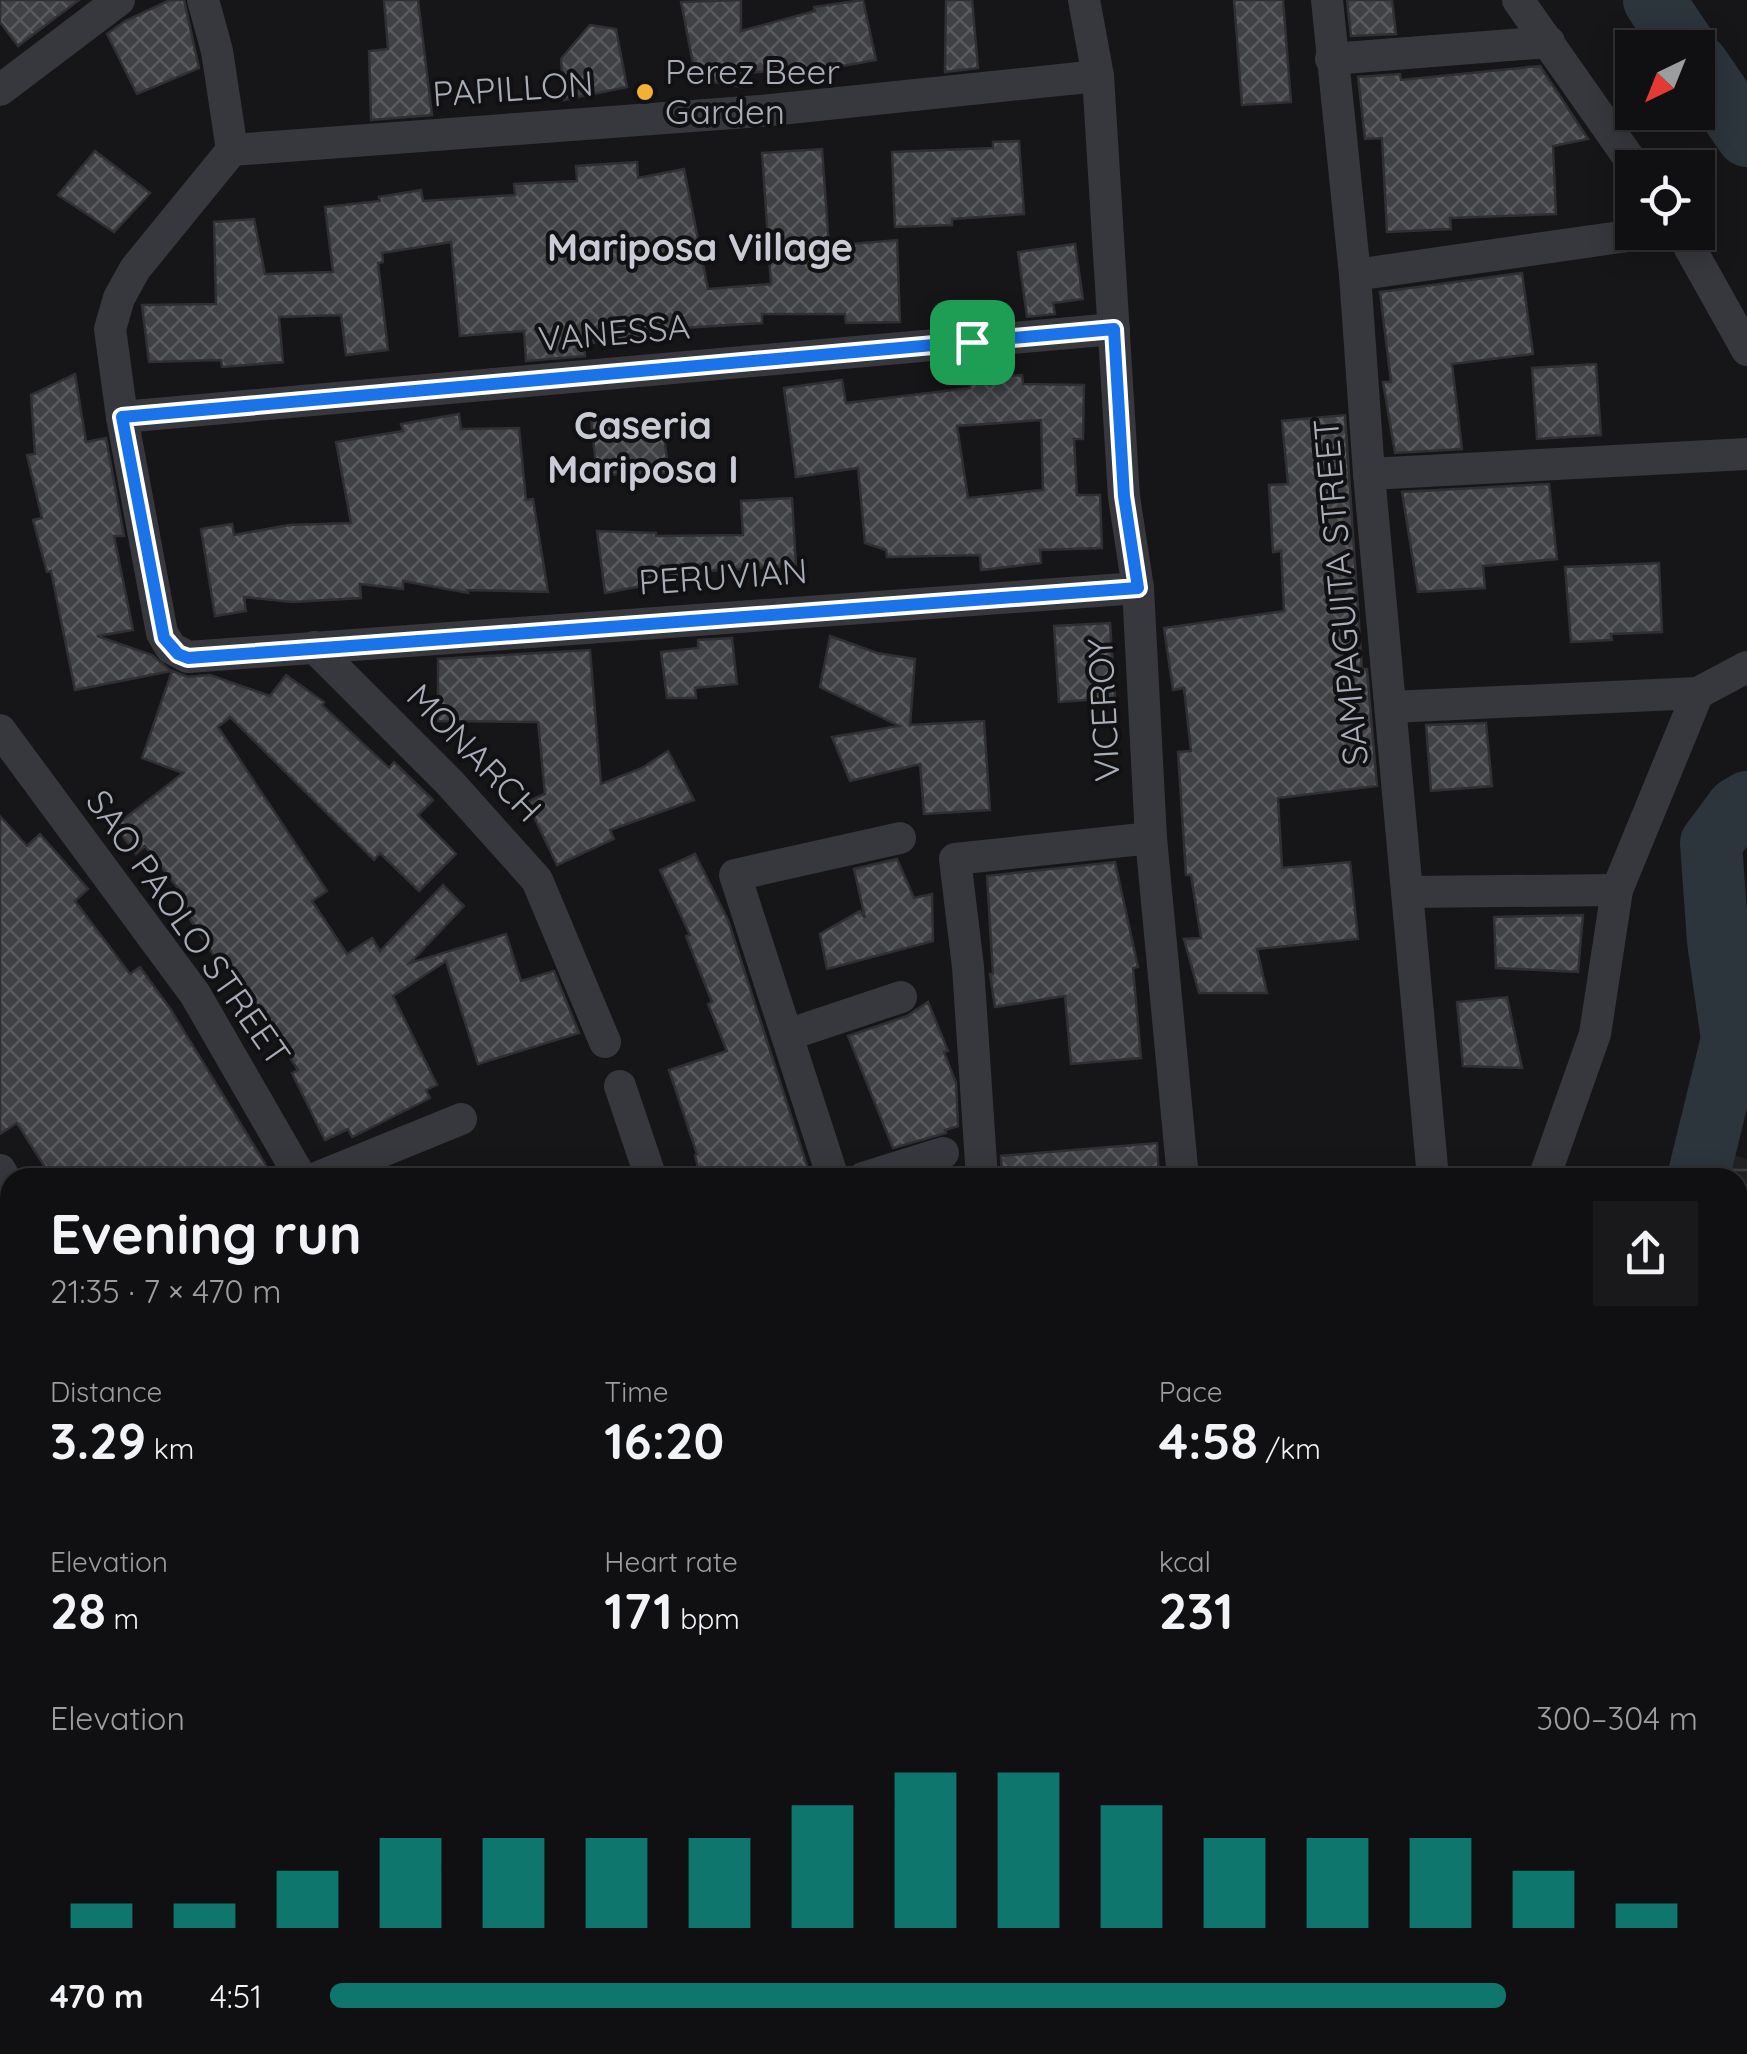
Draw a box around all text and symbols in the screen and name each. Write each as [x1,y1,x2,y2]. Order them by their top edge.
north arrow [1615,30,1715,130]
map controls [1615,30,1715,250]
place label: Perez Beer Garden [665,49,840,133]
street label: PAPILLON [431,60,595,116]
marker: Perez Beer Garden [634,81,656,103]
button: locate [1615,150,1715,250]
district label: Mariposa Village [547,223,853,271]
pin [930,300,1015,385]
street label: VANESSA [536,303,692,361]
icon: arrive [945,315,1000,370]
district label: Caseria Mariposa I [547,401,739,493]
street label: SAMPAGUITA STREET [1303,417,1377,767]
street label: PERUVIAN [637,548,809,604]
street label: VICEROY [1077,637,1129,783]
street label: MONARCH [398,674,551,831]
street label: SAO PAOLO STREET [77,781,301,1074]
text: Evening run [50,1199,362,1268]
button: share [1593,1201,1698,1306]
text: 21:35 · 7 × 470 m [50,1271,281,1311]
text: Distance [50,1374,162,1409]
text: Time [604,1374,669,1409]
text: Pace [1159,1374,1223,1409]
text: 3.29 [50,1409,146,1472]
text: 16:20 [604,1409,724,1472]
text: 4:58 [1159,1409,1258,1472]
text: km [146,1431,194,1466]
text: /km [1258,1431,1321,1466]
text: Elevation [50,1544,168,1579]
text: Heart rate [604,1544,738,1579]
text: kcal [1159,1544,1211,1579]
text: 28 [50,1579,106,1642]
text: 171 [604,1579,673,1642]
text: 231 [1159,1579,1233,1642]
text: m [106,1601,139,1636]
text: bpm [673,1601,740,1636]
text: Elevation [50,1698,185,1738]
text: 300–304 m [1536,1698,1698,1738]
text: 470 m [50,1976,144,2016]
text: 4:51 [210,1976,262,2016]

